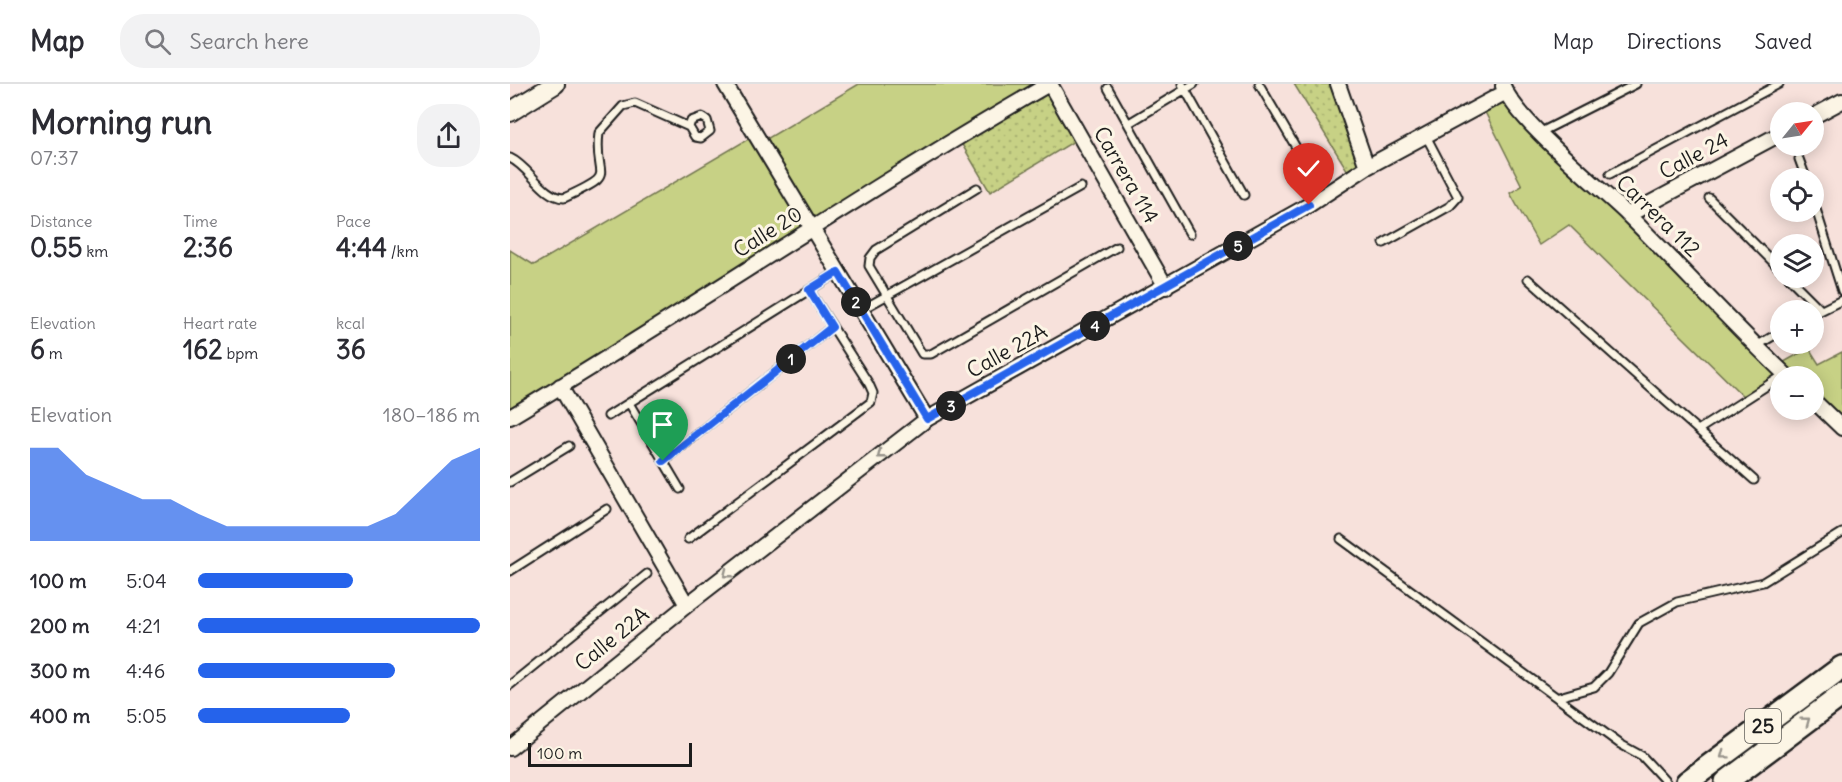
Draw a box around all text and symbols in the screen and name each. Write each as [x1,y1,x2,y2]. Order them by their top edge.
search box [120,14,540,68]
text: Map [30,23,84,59]
icon: search [141,25,174,58]
text: Search here [189,27,309,55]
text: Map [1553,28,1594,55]
text: Directions [1627,28,1721,55]
text: Saved [1754,28,1812,55]
text: Morning run [30,101,212,143]
north arrow [1770,102,1824,156]
map controls [1770,102,1824,420]
button: share [417,104,480,167]
street label: Carrera 114 [1088,121,1165,228]
street label: Calle 24 [1654,126,1733,185]
pin [1283,143,1334,205]
text: 07:37 [30,145,78,170]
icon: check [1292,152,1325,185]
button: locate [1770,168,1824,222]
street label: Carrera 112 [1610,169,1706,263]
street label: Calle 20 [728,200,807,263]
text: Distance [30,211,92,231]
text: Time [183,211,218,231]
text: Pace [336,211,371,231]
text: 0.55 [30,231,82,264]
text: 2:36 [183,231,233,264]
text: 4:44 [336,231,387,264]
pin: 5 [1223,231,1253,261]
button: layers [1770,234,1824,288]
text: 5 [1233,236,1243,256]
text: km [82,241,108,261]
text: /km [387,241,419,261]
pin: 2 [841,287,871,317]
text: 2 [852,292,860,312]
button: + [1770,300,1824,354]
pin: 4 [1080,311,1110,341]
text: Elevation [30,313,96,333]
text: Heart rate [183,313,257,333]
text: kcal [336,313,365,333]
text: 4 [1090,316,1100,336]
street label: Calle 22A [962,317,1052,384]
text: 6 [30,333,45,366]
text: 162 [183,333,223,366]
text: 36 [336,333,366,366]
text: m [45,343,63,363]
text: bpm [223,343,258,363]
pin: 1 [776,344,806,374]
text: 1 [788,349,794,369]
button: − [1770,366,1824,420]
pin: 3 [936,391,966,421]
text: 3 [946,396,956,416]
pin [637,399,688,461]
text: Elevation [30,402,112,427]
text: 180–186 m [383,402,480,427]
icon: arrive [646,408,679,441]
one-way arrow [877,447,888,458]
one-way arrow [723,567,734,578]
text: 100 m [30,568,87,593]
text: 5:04 [126,568,167,593]
street label: Calle 22A [569,600,654,677]
text: 200 m [30,613,90,638]
text: 4:21 [126,613,161,638]
text: 300 m [30,658,90,683]
text: 4:46 [126,658,165,683]
text: 400 m [30,703,90,728]
text: 5:05 [126,703,167,728]
road number: 25 [1745,709,1781,743]
one-way arrow [1800,718,1811,729]
scale bar [528,740,692,768]
text: 100 m [537,743,582,763]
one-way arrow [1720,747,1731,758]

